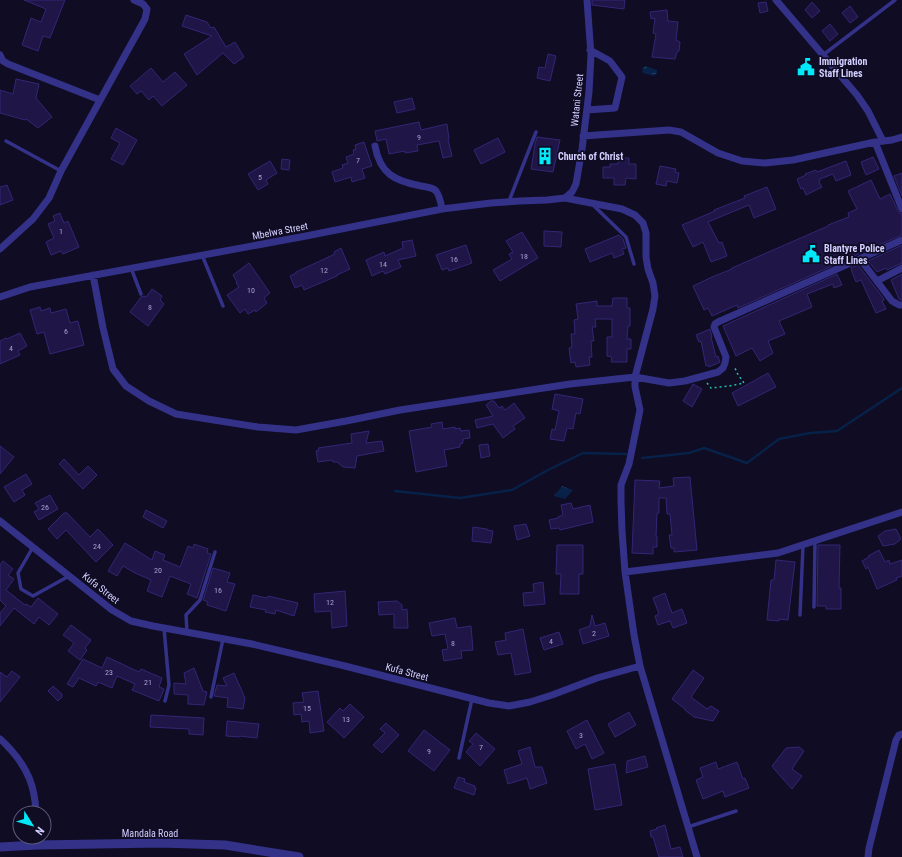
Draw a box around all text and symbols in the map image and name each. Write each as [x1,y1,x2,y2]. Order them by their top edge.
place label: Immigration Staff Lines [819,56,868,79]
public building icon: Immigration Staff Lines [796,57,816,77]
street label: Watani Street [569,73,585,127]
house number: 9 [417,133,421,142]
building icon: Church of Christ [535,146,555,166]
place label: Church of Christ [558,151,623,162]
house number: 7 [356,156,360,165]
house number: 5 [258,173,262,182]
street label: Mbelwa Street [251,220,309,242]
house number: 1 [59,227,63,236]
place label: Blantyre Police Staff Lines [824,243,885,266]
public building icon: Blantyre Police Staff Lines [801,244,821,264]
house number: 18 [520,252,528,261]
house number: 16 [450,255,458,264]
house number: 14 [379,260,387,269]
house number: 12 [320,266,328,275]
house number: 10 [247,286,255,295]
house number: 8 [148,303,152,312]
house number: 6 [64,327,68,336]
house number: 4 [9,344,13,353]
house number: 26 [41,503,49,512]
house number: 24 [93,542,101,551]
house number: 20 [154,566,162,575]
street label: Kufa Street [80,570,122,606]
house number: 16 [214,586,222,595]
house number: 12 [326,598,334,607]
house number: 2 [592,629,596,638]
house number: 4 [549,637,553,646]
house number: 8 [451,639,455,648]
street label: Kufa Street [384,661,430,683]
house number: 23 [105,668,113,677]
house number: 21 [144,678,152,687]
house number: 15 [303,704,311,713]
house number: 13 [342,715,350,724]
house number: 3 [579,731,583,740]
house number: 7 [479,743,483,752]
house number: 9 [427,747,431,756]
north arrow [12,805,52,845]
text: N [32,824,47,838]
street label: Mandala Road [122,828,178,839]

